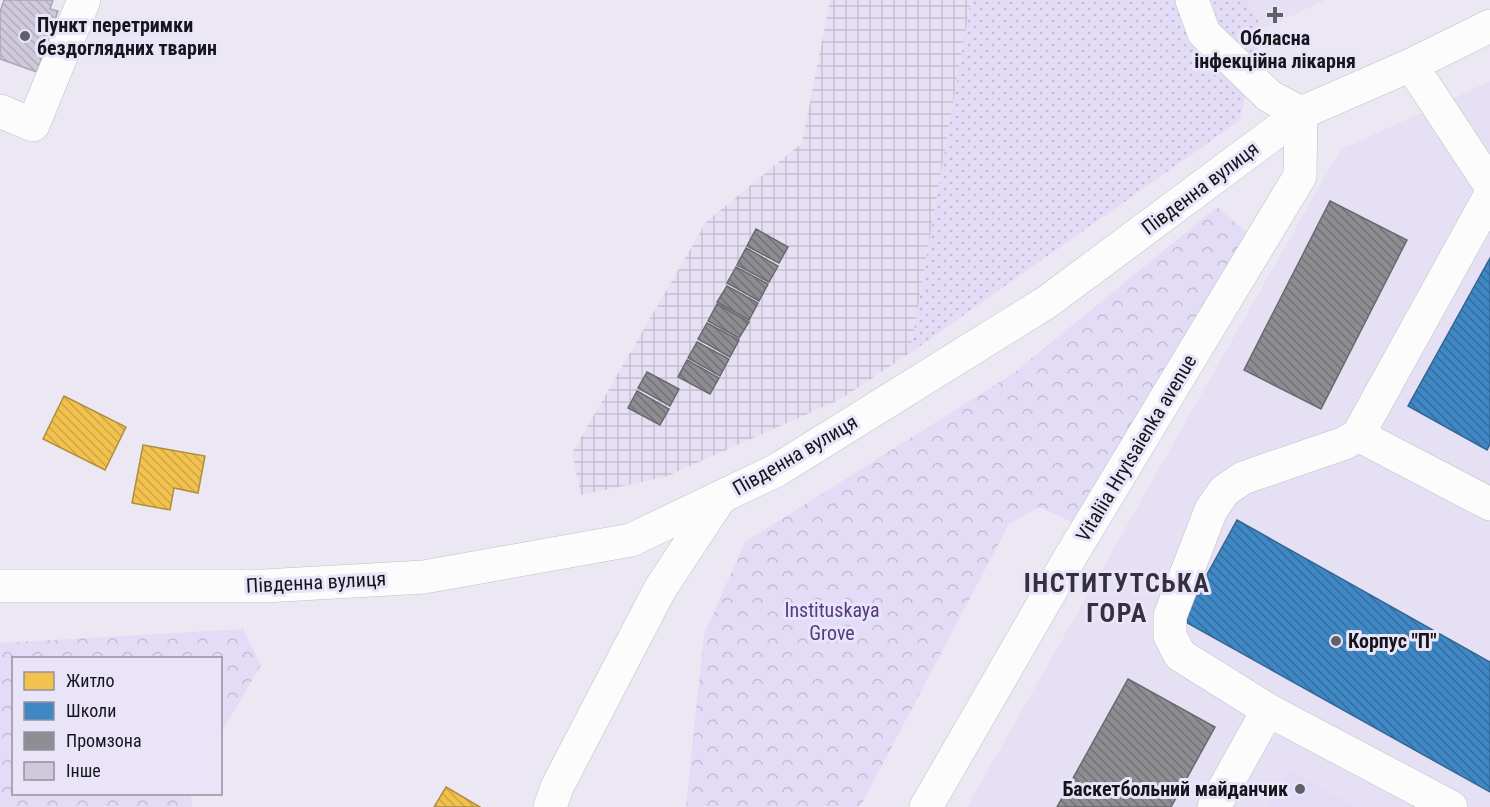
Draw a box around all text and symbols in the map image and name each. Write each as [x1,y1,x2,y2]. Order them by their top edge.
marker: Обласна інфекційна лікарня [1266,6,1284,24]
place label: Пункт перетримки бездоглядних тварин [37,13,217,60]
place label: Обласна інфекційна лікарня [1194,26,1356,73]
marker: Пункт перетримки бездоглядних тварин [18,29,32,43]
street label: Південна вулиця [1137,136,1263,240]
street label: Vitaliia Hrytsaienka avenue [1071,350,1201,546]
street label: Південна вулиця [728,410,862,500]
street label: Південна вулиця [245,566,387,598]
district label: ІНСТИТУТСЬКА ГОРА [1024,568,1210,628]
park label: Іnstituskaya Grove [784,598,880,645]
place label: Корпус "П" [1348,629,1437,653]
marker: Корпус "П" [1329,634,1343,648]
legend [12,657,222,795]
text: Житло [66,670,115,691]
text: Школи [66,700,116,721]
text: Промзона [66,730,142,751]
text: Інше [66,760,101,781]
place label: Баскетбольний майданчик [1062,777,1288,801]
marker: Баскетбольний майданчик [1293,782,1307,796]

